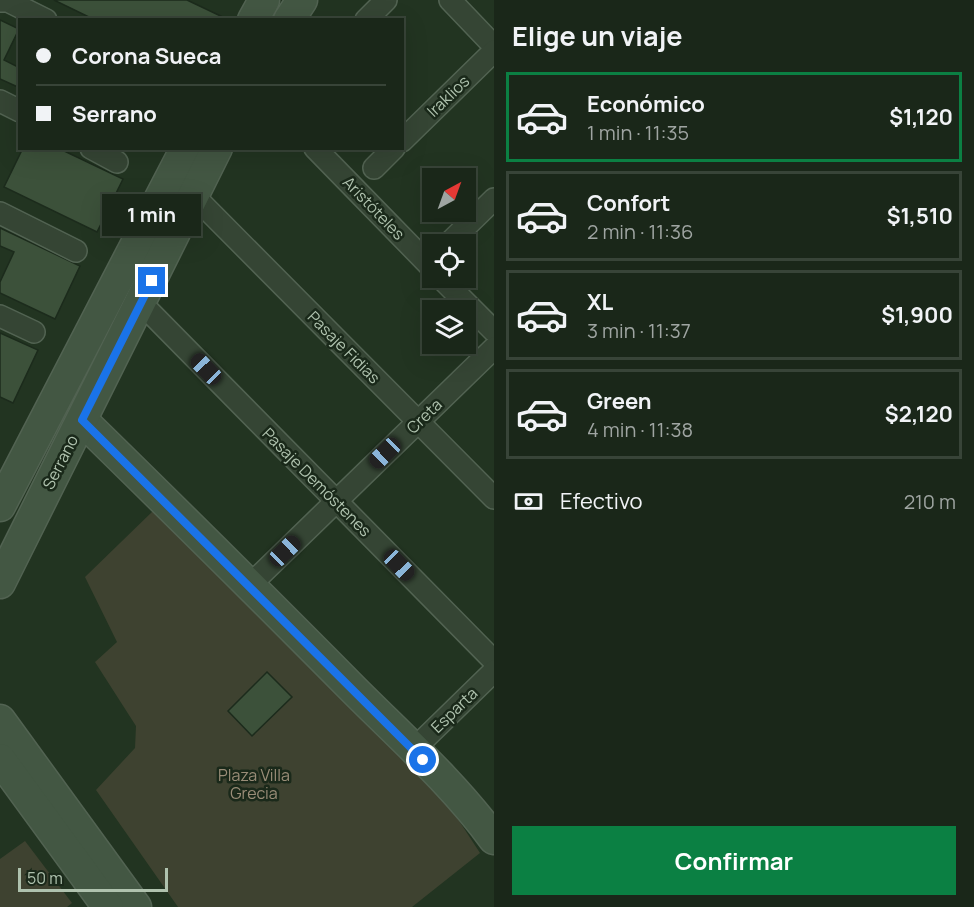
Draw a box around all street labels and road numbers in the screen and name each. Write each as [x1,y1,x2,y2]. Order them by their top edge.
street label: Iraklios [422,70,474,122]
street label: Aristóteles [338,171,410,245]
street label: Pasaje Fidias [303,306,385,388]
street label: Creta [401,394,447,438]
street label: Pasaje Demóstenes [258,423,376,541]
street label: Serrano [37,431,83,493]
street label: Esparta [426,682,482,738]

